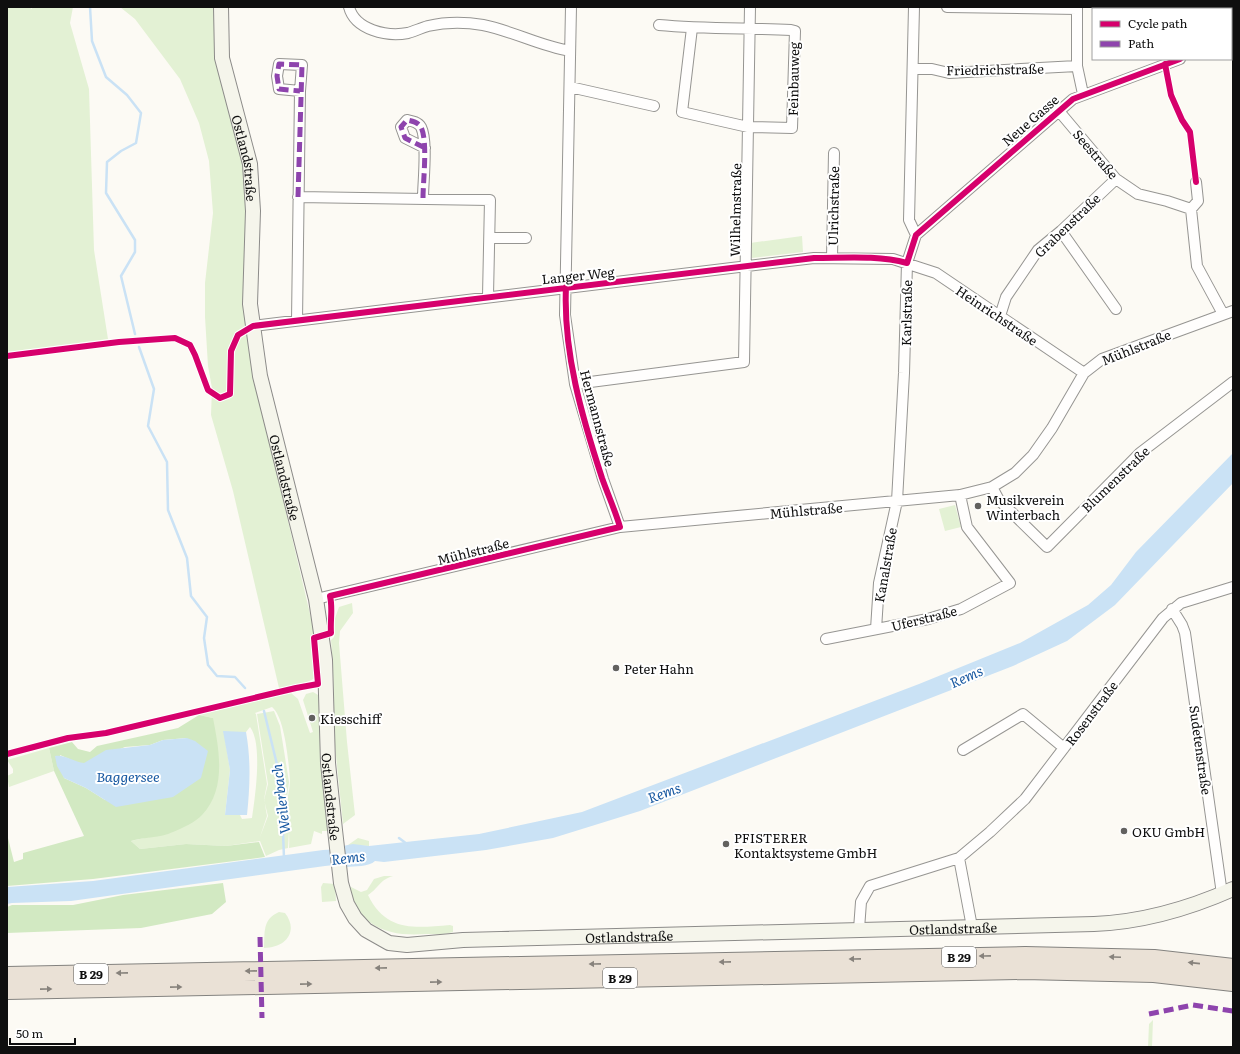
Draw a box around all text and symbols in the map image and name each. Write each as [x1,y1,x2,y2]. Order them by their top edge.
legend [1092,8,1232,60]
text: Cycle path [1128,14,1188,32]
text: Path [1128,34,1154,52]
street label: Feinbauweg [783,41,803,116]
street label: Friedrichstraße [946,59,1044,79]
street label: Neue Gasse [997,90,1063,150]
street label: Ostlandstraße [228,113,262,202]
street label: Seestraße [1069,125,1123,183]
street label: Wilhelmstraße [725,163,745,257]
street label: Ulrichstraße [823,166,843,246]
street label: Grabenstraße [1030,188,1104,261]
street label: Langer Weg [541,262,616,288]
street label: Karlstraße [896,280,916,346]
street label: Heinrichstraße [952,281,1042,350]
street label: Mühlstraße [1098,324,1174,370]
street label: Hermannstraße [576,368,620,469]
street label: Ostlandstraße [266,432,305,523]
street label: Blumenstraße [1077,441,1153,516]
place label: Musikverein Winterbach [986,490,1065,524]
street label: Mühlstraße [769,497,844,523]
marker: Musikverein Winterbach [973,501,983,511]
street label: Kanalstraße [869,526,901,604]
street label: Mühlstraße [435,533,511,569]
street label: Uferstraße [889,601,959,635]
place label: Peter Hahn [624,659,694,678]
water label: Rems [946,660,986,692]
marker: Peter Hahn [611,663,621,673]
street label: Rosenstraße [1060,676,1122,749]
street label: Sudetenstraße [1185,704,1217,796]
place label: Kiesschiff [320,709,383,728]
marker: Kiesschiff [307,713,317,723]
street label: Ostlandstraße [318,753,346,842]
water label: Weilerbach [266,762,294,835]
water label: Baggersee [96,766,160,786]
water label: Rems [644,777,684,807]
place label: OKU GmbH [1132,822,1205,841]
marker: OKU GmbH [1119,826,1129,836]
place label: PFISTERER Kontaktsysteme GmbH [734,828,877,862]
marker: PFISTERER Kontaktsysteme GmbH [721,839,731,849]
water label: Rems [330,845,366,869]
street label: Ostlandstraße [909,917,998,938]
street label: Ostlandstraße [585,925,674,946]
road number: B 29 [942,947,976,967]
one-way arrow [979,953,991,960]
one-way arrow [1109,954,1121,961]
one-way arrow [848,956,861,962]
one-way arrow [718,959,731,965]
one-way arrow [1188,960,1200,967]
one-way arrow [588,961,601,967]
road number: B 29 [74,964,108,984]
one-way arrow [374,965,387,971]
one-way arrow [245,967,257,974]
road number: B 29 [603,968,637,988]
one-way arrow [115,970,128,976]
one-way arrow [430,978,442,985]
one-way arrow [300,981,313,987]
one-way arrow [170,984,183,990]
one-way arrow [40,986,53,992]
scale bar [10,1020,75,1046]
text: 50 m [16,1024,43,1042]

